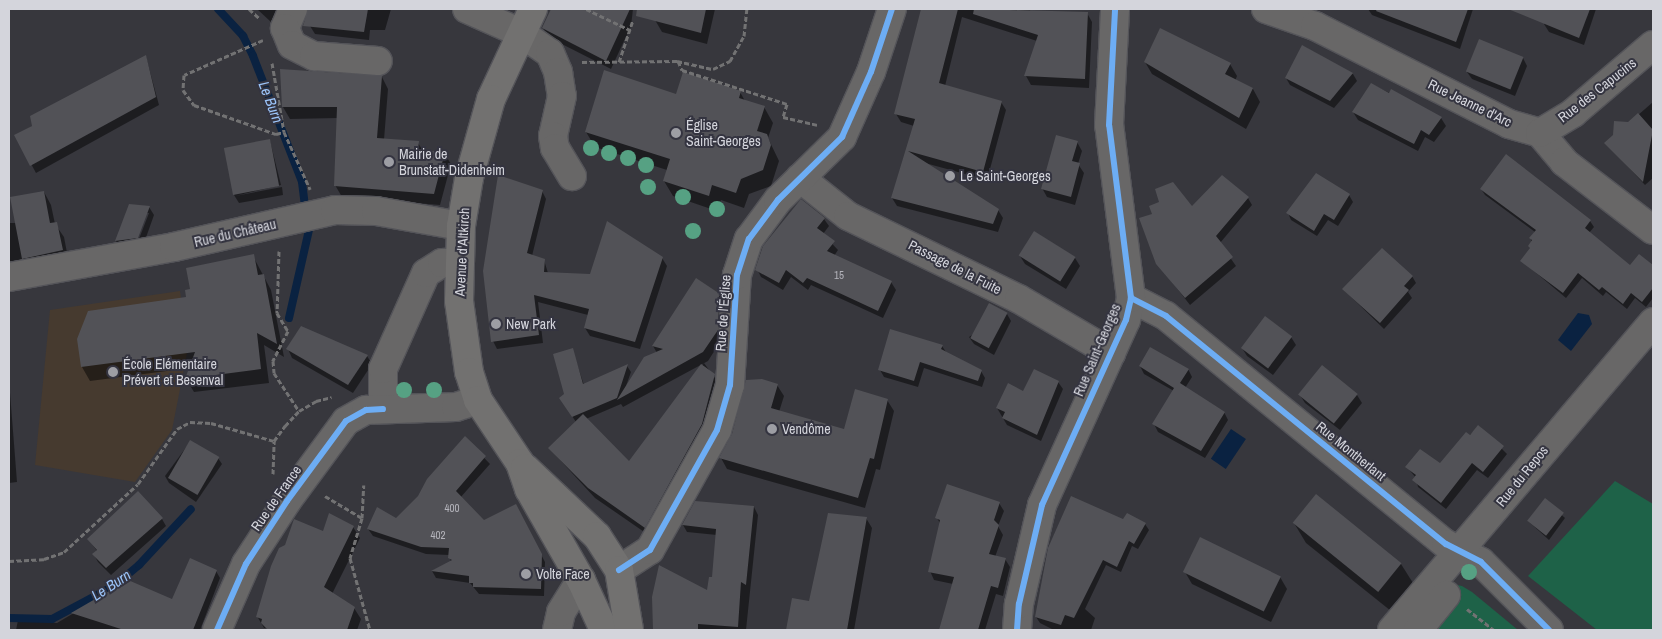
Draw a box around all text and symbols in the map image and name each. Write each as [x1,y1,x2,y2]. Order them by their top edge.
street label: Rue des Capucins [1555,54,1639,126]
street label: Rue Jeanne d'Arc [1425,76,1515,130]
water label: Le Burn [255,79,287,125]
place label: Église Saint-Georges [686,117,761,150]
marker: Église Saint-Georges [670,127,682,139]
place label: Mairie de Brunstatt-Didenheim [399,146,505,178]
marker: Mairie de Brunstatt-Didenheim [383,156,395,168]
place label: Le Saint-Georges [960,168,1051,184]
marker: Le Saint-Georges [944,170,956,182]
street label: Avenue d'Altkirch [451,207,473,297]
street label: Rue du Château [192,215,278,251]
street label: Passage de la Fuite [906,236,1004,298]
house number: 15 [834,268,844,282]
street label: Rue de l'Église [712,274,734,352]
street label: Rue Saint-Georges [1070,301,1124,399]
place label: New Park [506,316,556,332]
marker: New Park [490,318,502,330]
place label: École Elémentaire Prévert et Besenval [123,356,223,388]
marker: École Elémentaire Prévert et Besenval [107,366,119,378]
street label: Rue Montherlant [1313,418,1389,484]
place label: Vendôme [782,421,831,437]
marker: Vendôme [766,423,778,435]
street label: Rue du Repos [1492,442,1552,510]
street label: Rue de France [247,462,305,534]
house number: 400 [444,501,460,515]
house number: 402 [430,528,446,542]
water label: Le Burn [88,566,134,604]
place label: Volte Face [536,566,590,582]
marker: Volte Face [520,568,532,580]

